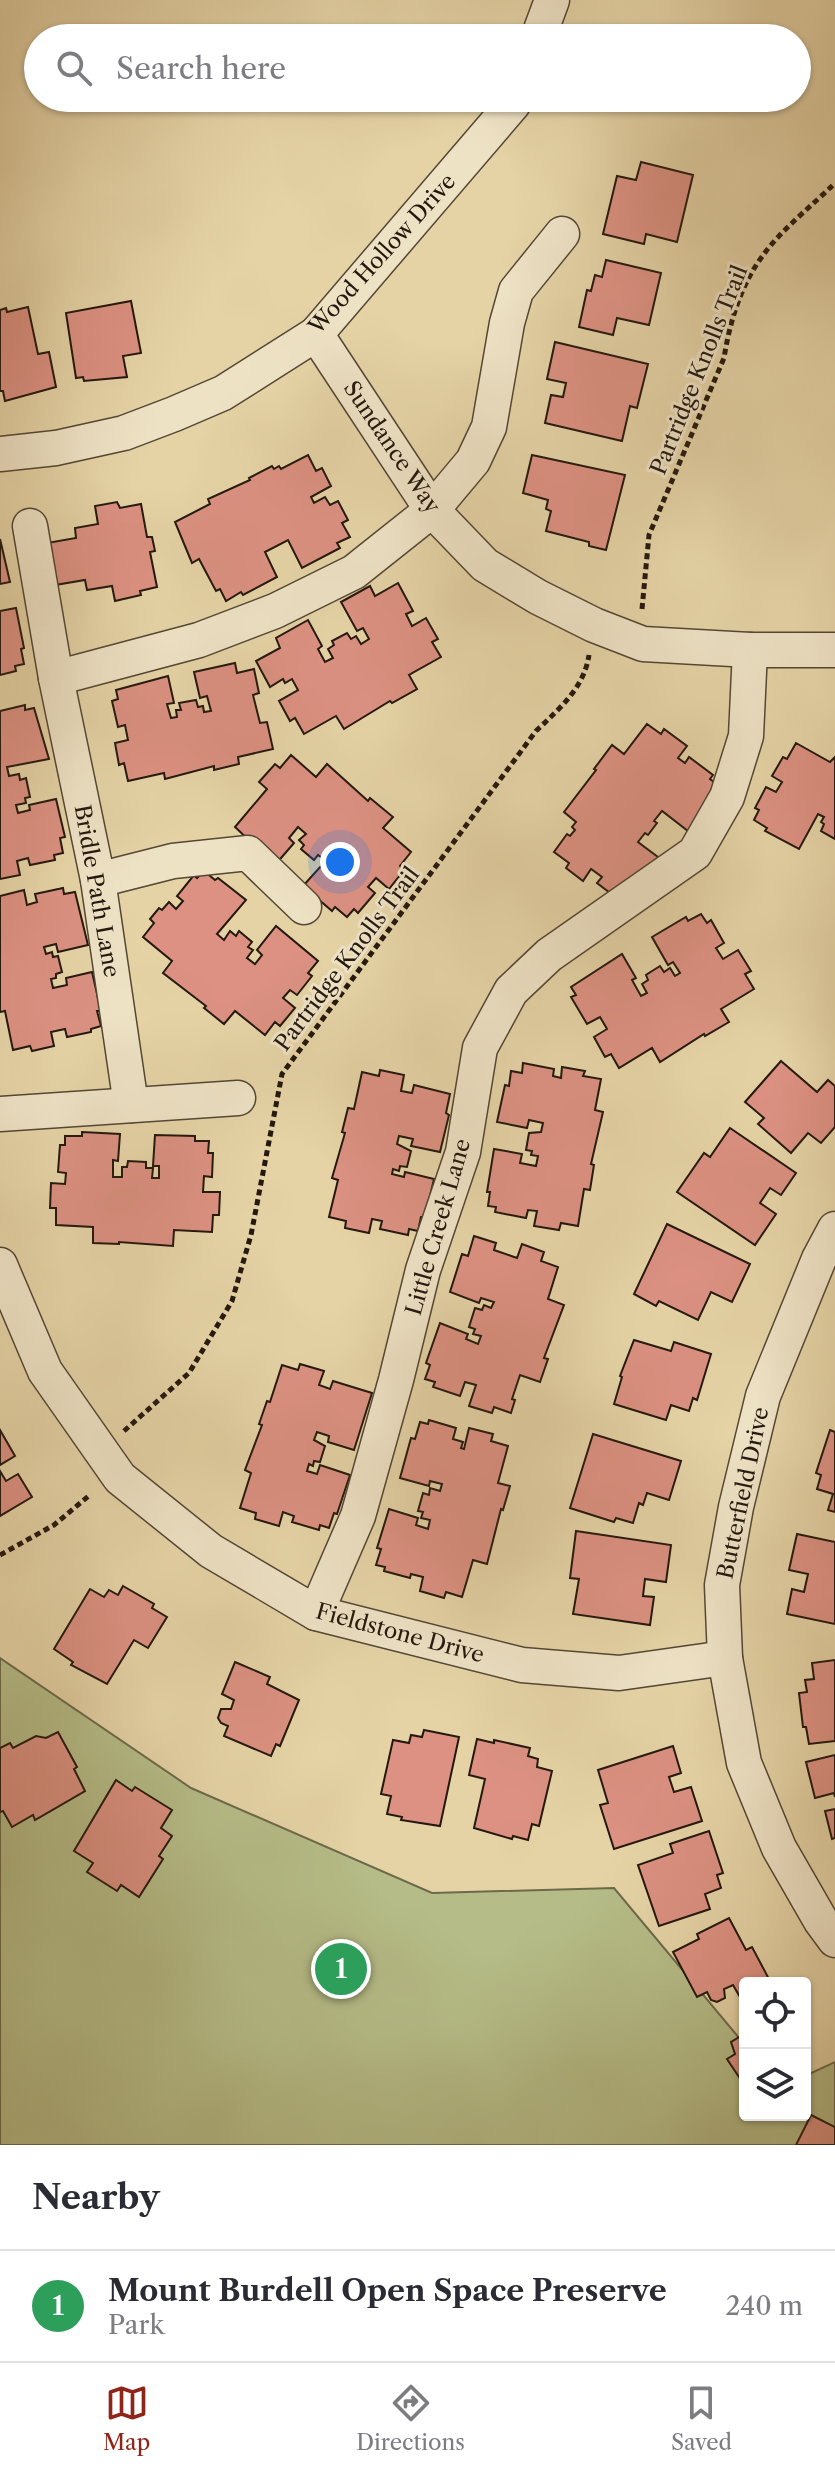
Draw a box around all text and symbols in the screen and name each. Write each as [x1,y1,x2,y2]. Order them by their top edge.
search box [24,24,811,112]
icon: search [52,46,96,90]
text: Search here [116,50,286,87]
street label: Wood Hollow Drive [302,168,461,341]
street label: Partridge Knolls Trail [645,261,754,479]
street label: Sundance Way [338,376,447,519]
street label: Bridle Path Lane [69,803,125,979]
your location [320,842,360,882]
street label: Partridge Knolls Trail [269,861,425,1056]
street label: Little Creek Lane [400,1136,476,1318]
street label: Butterfield Drive [712,1404,774,1582]
street label: Fieldstone Drive [313,1598,487,1668]
pin: 1 [315,1939,367,1999]
map controls [739,1977,811,2121]
button: locate [739,1977,811,2049]
button: layers [739,2049,811,2121]
text: Nearby [32,2176,160,2218]
text: Mount Burdell Open Space Preserve [108,2272,667,2309]
text: 1 [52,2290,64,2322]
text: 240 m [725,2290,803,2322]
text: Park [108,2309,165,2341]
tab: Map [103,2381,150,2456]
tab: Directions [356,2381,465,2456]
tab: Saved [671,2381,732,2456]

